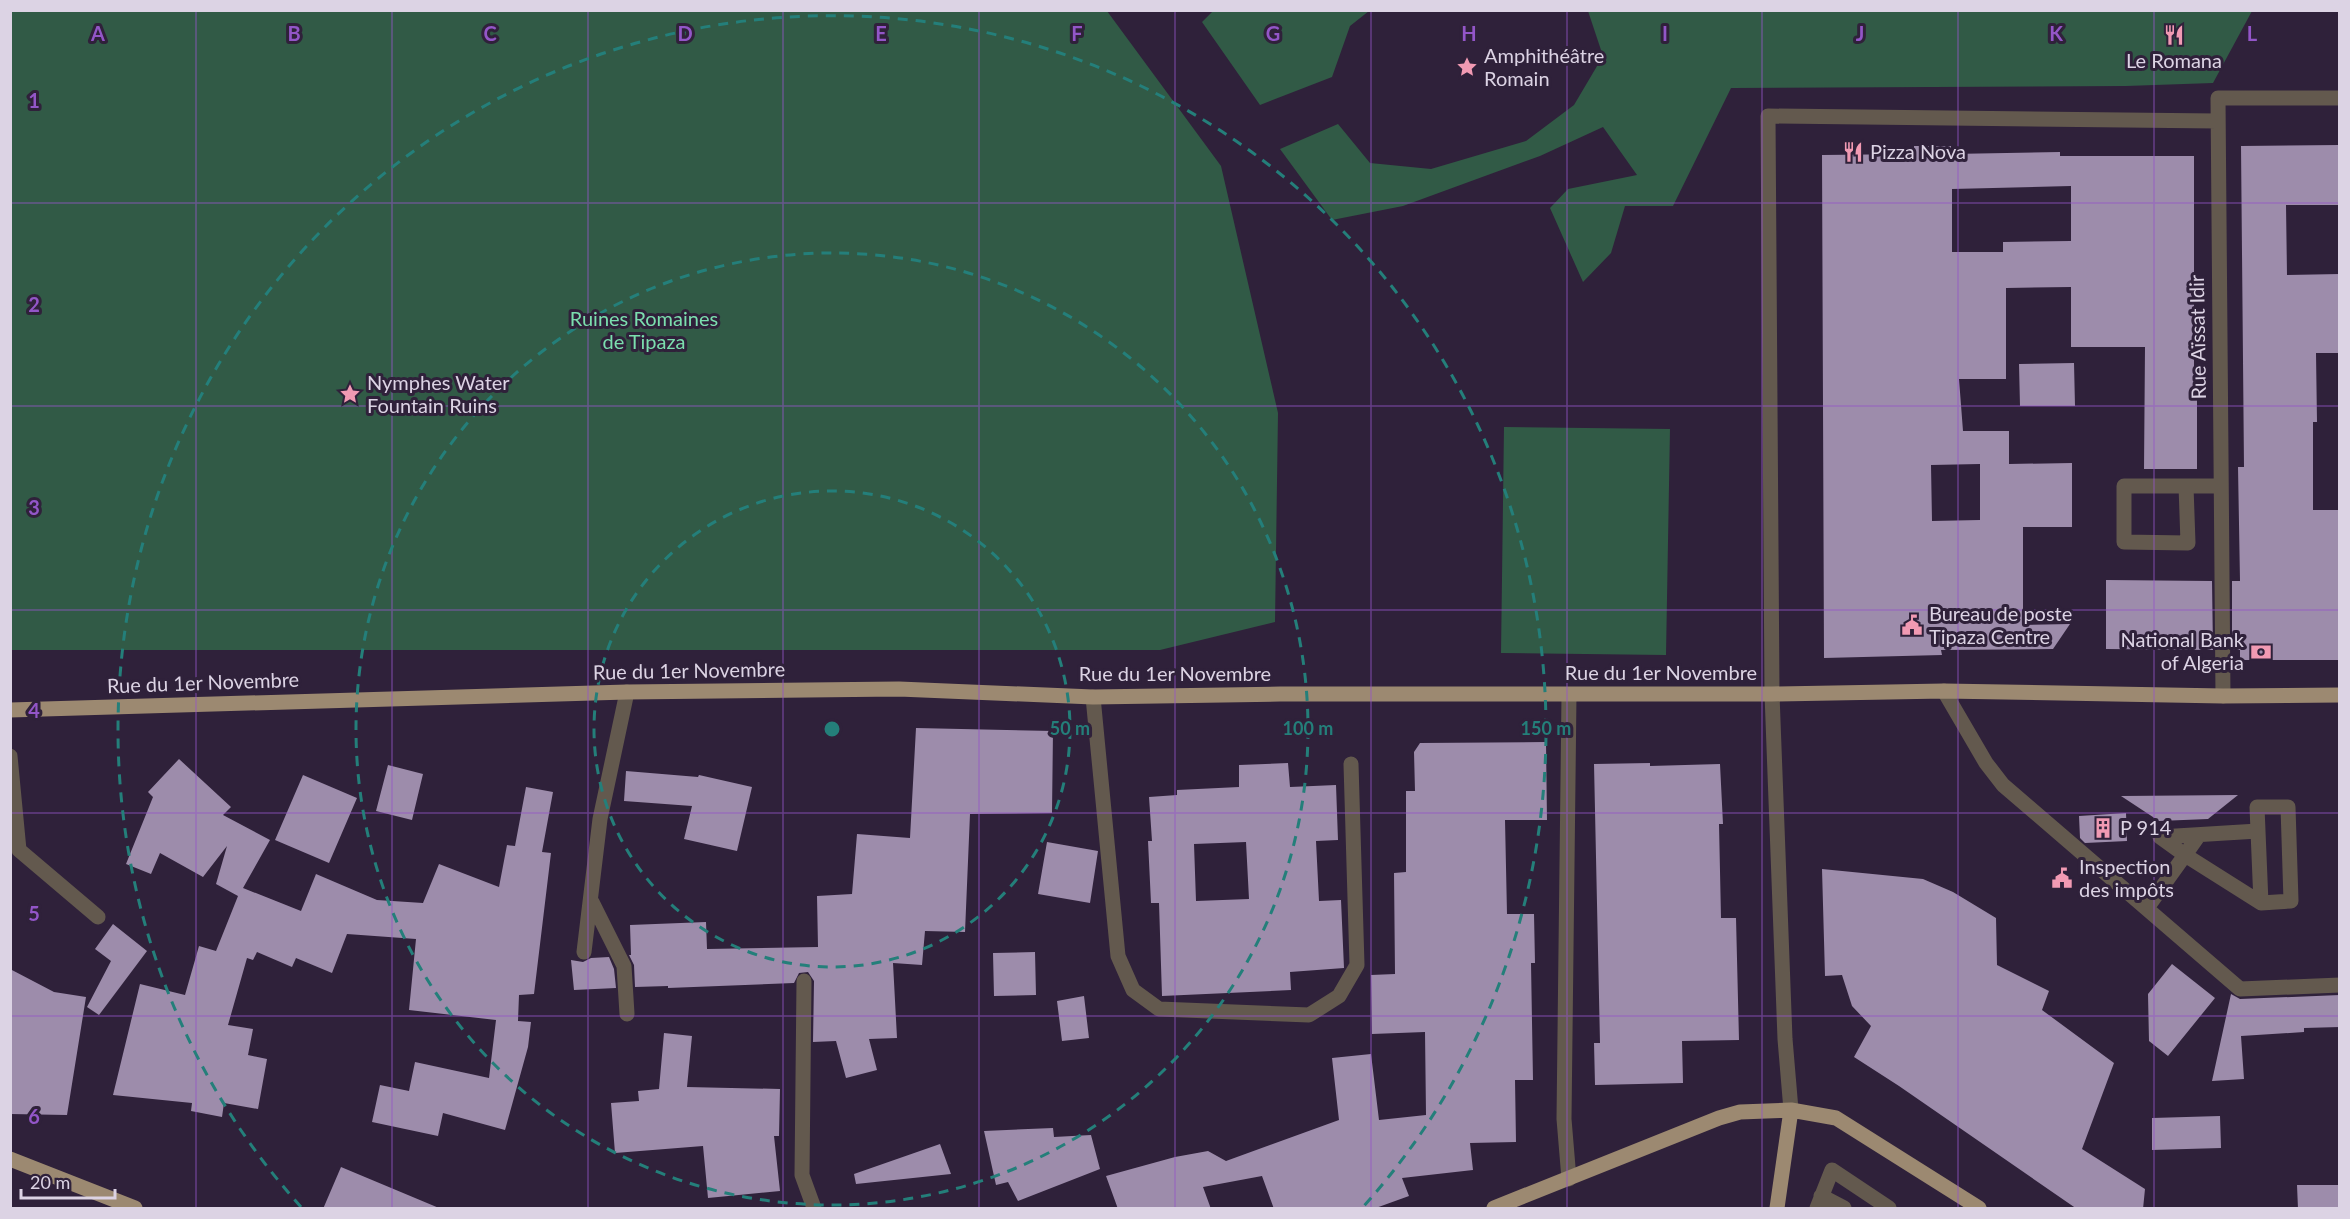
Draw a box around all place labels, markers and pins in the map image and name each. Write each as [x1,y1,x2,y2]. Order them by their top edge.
restaurant icon: Le Romana [2162,23,2186,47]
place label: Amphithéâtre Romain [1484,43,1604,90]
place label: Le Romana [2126,48,2222,72]
place icon: Amphithéâtre Romain [1455,55,1479,79]
place label: Pizza Nova [1870,139,1966,163]
restaurant icon: Pizza Nova [1841,140,1865,164]
place label: Nymphes Water Fountain Ruins [367,370,510,417]
place icon: Nymphes Water Fountain Ruins [338,382,362,406]
place label: Bureau de poste Tipaza Centre [1929,601,2072,648]
public building icon: Bureau de poste Tipaza Centre [1900,613,1924,637]
place label: National Bank of Algeria [2121,627,2245,674]
bank icon: National Bank of Algeria [2249,640,2273,664]
centre of rings [822,719,842,739]
place label: P 914 [2120,815,2172,839]
building icon: P 914 [2091,816,2115,840]
place label: Inspection des impôts [2079,854,2174,901]
public building icon: Inspection des impôts [2050,866,2074,890]

